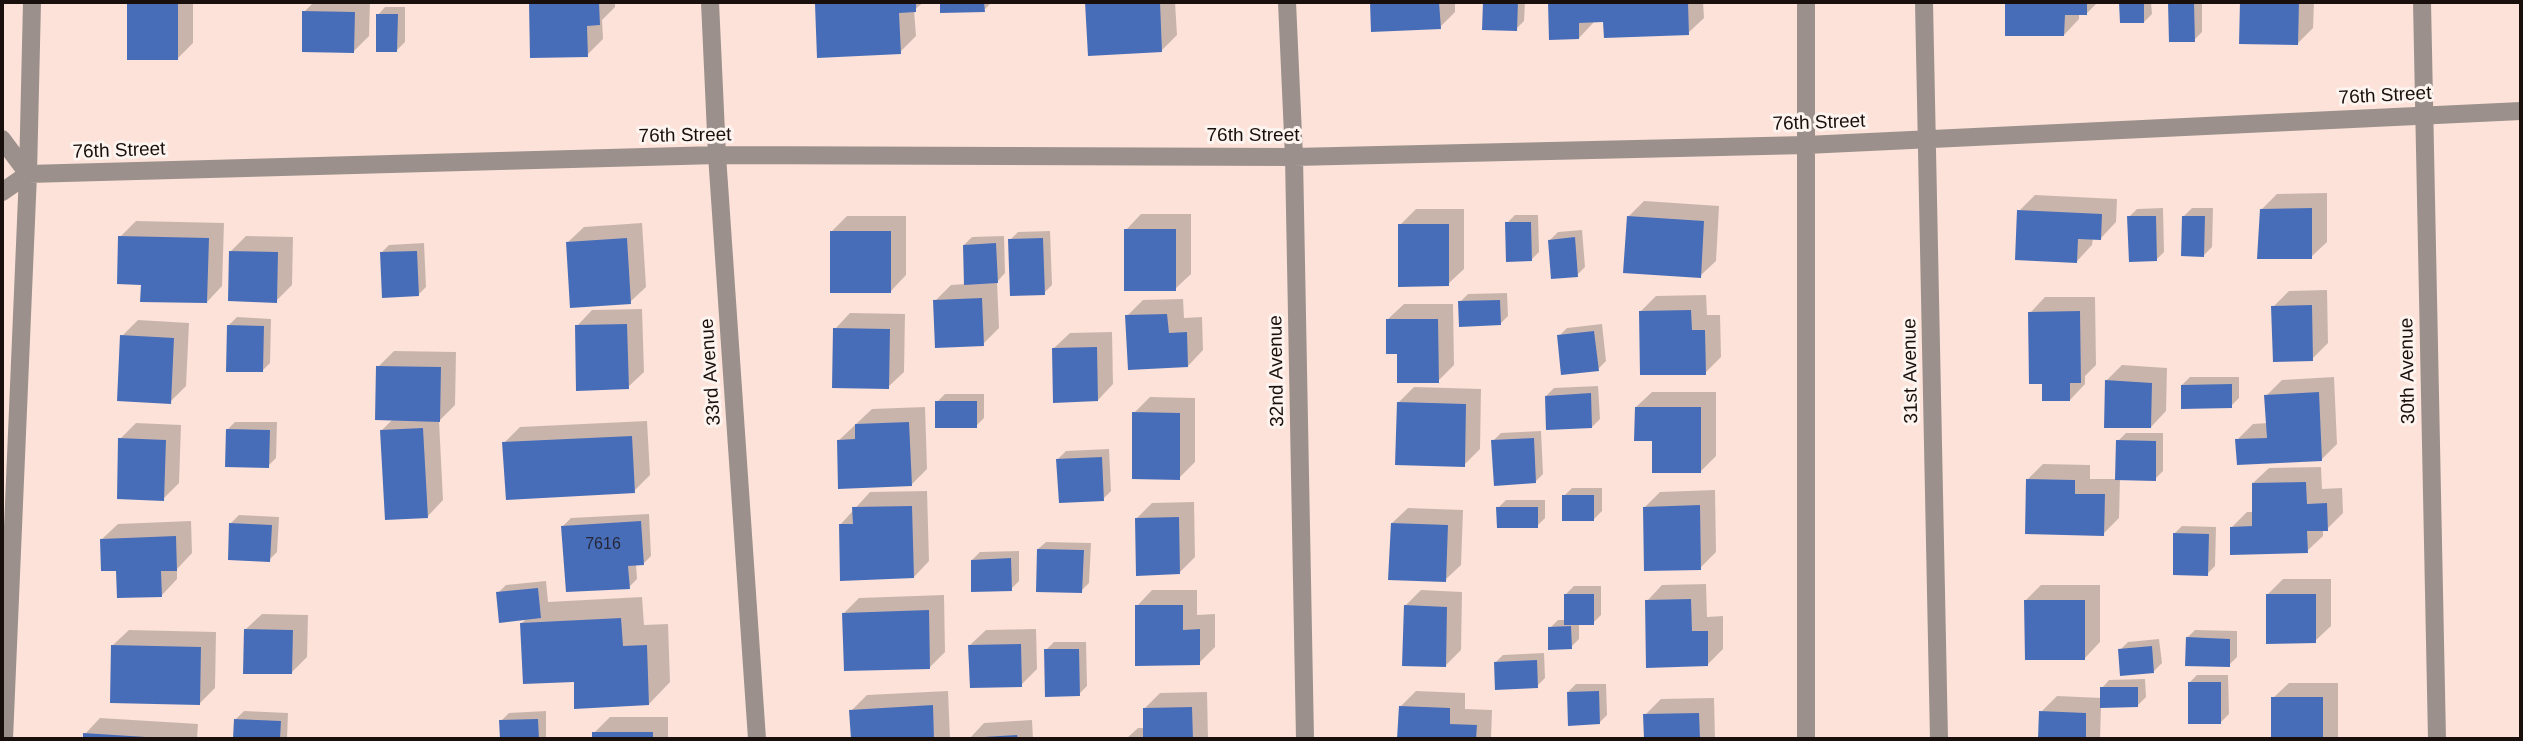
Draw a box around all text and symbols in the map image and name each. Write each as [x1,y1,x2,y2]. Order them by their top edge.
street label: 76th Street [2338,82,2432,110]
street label: 76th Street [1772,110,1866,136]
street label: 76th Street [638,124,732,148]
street label: 76th Street [1207,125,1299,147]
street label: 76th Street [72,138,166,164]
street label: 32nd Avenue [1265,315,1289,427]
street label: 33rd Avenue [696,318,726,426]
street label: 31st Avenue [1899,318,1923,424]
street label: 30th Avenue [2396,318,2420,424]
house number: 7616 [585,535,621,555]

